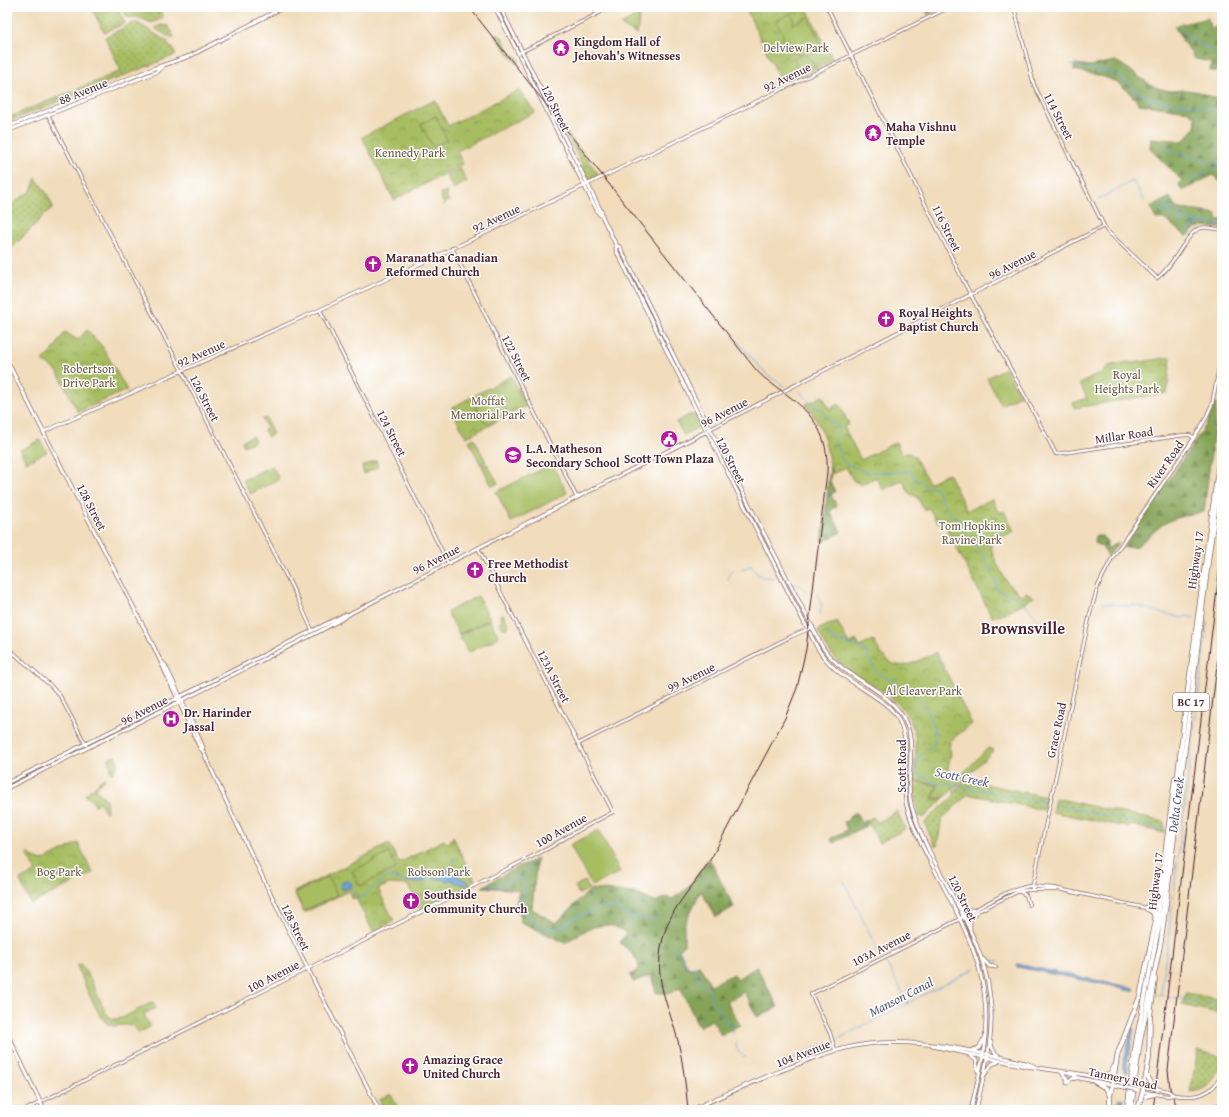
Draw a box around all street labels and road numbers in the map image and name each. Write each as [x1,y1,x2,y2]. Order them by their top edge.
street label: 92 Avenue [760,58,814,96]
street label: 88 Avenue [56,73,110,108]
street label: 120 Street [537,82,575,135]
street label: 114 Street [1040,90,1078,143]
street label: 92 Avenue [469,199,523,236]
street label: 116 Street [928,202,966,255]
street label: 96 Avenue [985,245,1039,283]
street label: 122 Street [498,332,536,385]
street label: 92 Avenue [174,335,228,371]
street label: 126 Street [186,372,224,425]
street label: 96 Avenue [697,393,751,431]
street label: 124 Street [373,407,411,460]
street label: Millar Road [1094,422,1155,447]
street label: 120 Street [712,434,750,487]
street label: River Road [1142,436,1188,491]
street label: 128 Street [73,481,111,534]
street label: Highway 17 [1183,530,1207,590]
street label: 96 Avenue [409,540,463,578]
street label: 123A Street [533,646,575,706]
street label: 99 Avenue [664,658,718,696]
street label: 96 Avenue [117,691,171,729]
road number: BC 17 [1173,693,1209,711]
street label: Grace Road [1042,700,1070,759]
street label: Scott Road [893,739,910,793]
street label: 100 Avenue [532,809,590,851]
street label: Highway 17 [1143,851,1167,911]
street label: 120 Street [944,872,982,925]
street label: 128 Street [277,901,315,954]
street label: 103A Avenue [849,926,914,970]
street label: 100 Avenue [244,955,303,996]
street label: 104 Avenue [773,1035,833,1071]
street label: Tannery Road [1087,1062,1159,1094]

